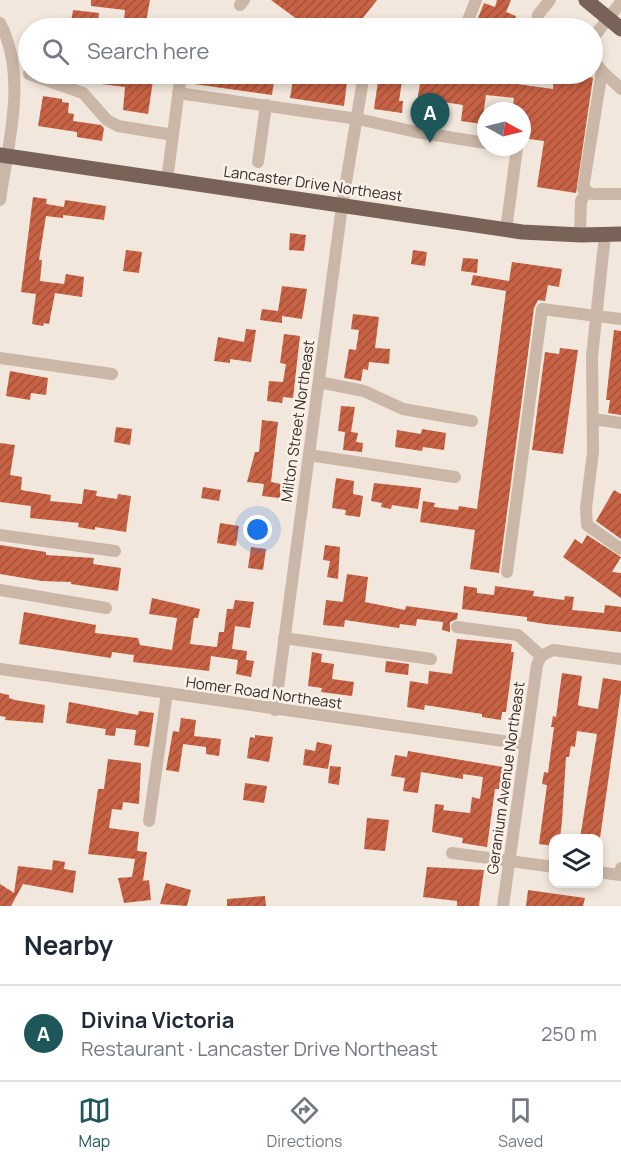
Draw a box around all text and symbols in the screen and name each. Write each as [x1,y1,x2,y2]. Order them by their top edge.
search box [18,18,603,84]
icon: search [39,35,72,68]
text: Search here [87,36,209,66]
pin: A [410,94,450,143]
north arrow [477,102,531,156]
street label: Lancaster Drive Northeast [222,161,404,206]
street label: Milton Street Northeast [276,339,319,503]
your location [243,515,272,544]
street label: Homer Road Northeast [184,671,344,714]
street label: Geranium Avenue Northeast [482,680,529,876]
map controls [549,834,603,888]
button: layers [549,834,603,888]
text: Nearby [24,927,113,963]
text: Divina Victoria [81,1005,234,1035]
text: A [37,1020,50,1047]
text: 250 m [541,1020,597,1047]
text: Restaurant · Lancaster Drive Northeast [81,1035,438,1062]
tab: Map [78,1094,111,1152]
tab: Directions [267,1094,342,1152]
tab: Saved [498,1094,543,1152]

